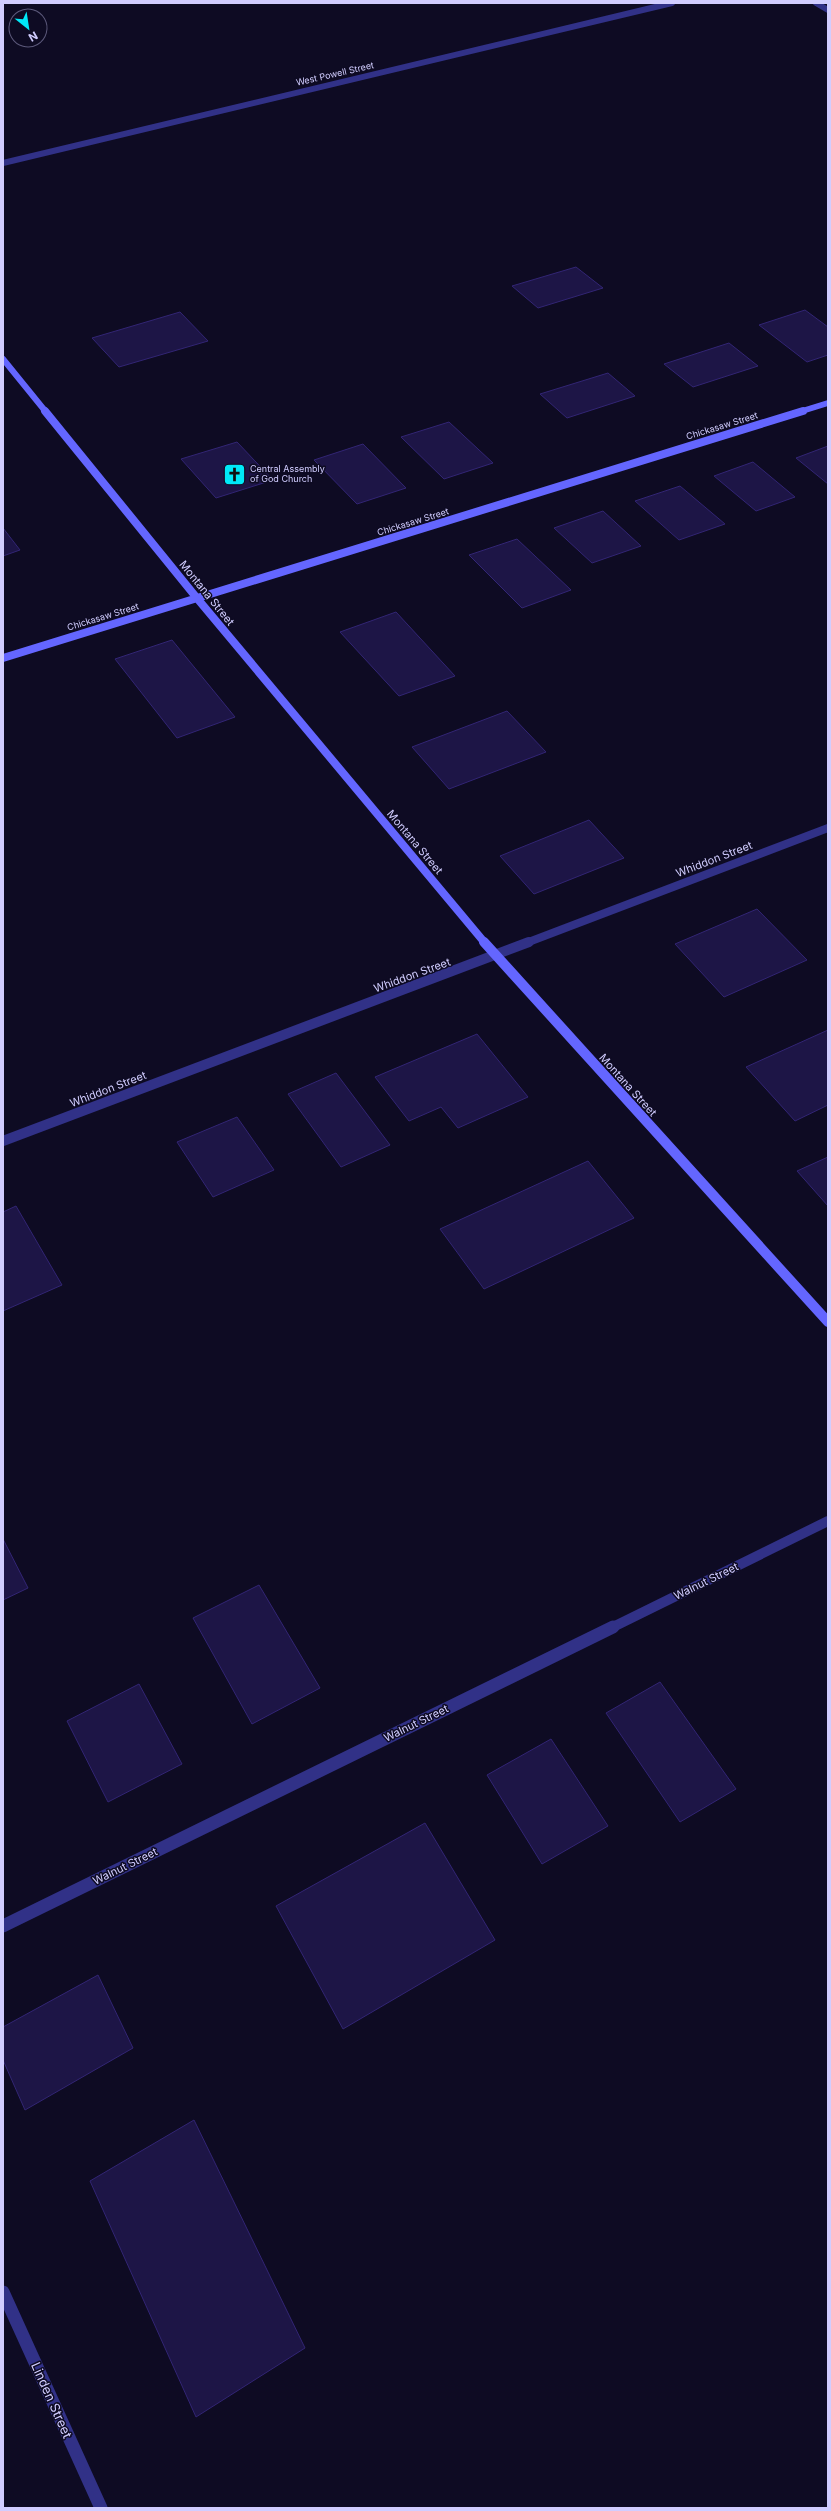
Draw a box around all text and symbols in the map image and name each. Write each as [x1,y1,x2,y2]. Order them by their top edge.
north arrow [8,8,48,48]
text: N [26,29,40,45]
street label: West Powell Street [295,59,375,88]
street label: Chickasaw Street [685,409,759,442]
church icon: Central Assembly of God Church [221,461,247,487]
place label: Central Assembly of God Church [250,463,325,484]
street label: Chickasaw Street [376,505,450,538]
street label: Montana Street [176,558,238,629]
street label: Chickasaw Street [66,600,140,633]
street label: Montana Street [384,807,446,877]
street label: Whiddon Street [674,838,755,880]
street label: Whiddon Street [372,954,453,995]
street label: Montana Street [596,1051,660,1120]
street label: Whiddon Street [68,1068,149,1110]
street label: Walnut Street [672,1559,741,1603]
street label: Walnut Street [382,1701,451,1745]
street label: Walnut Street [91,1844,160,1888]
street label: Linden Street [28,2359,76,2441]

